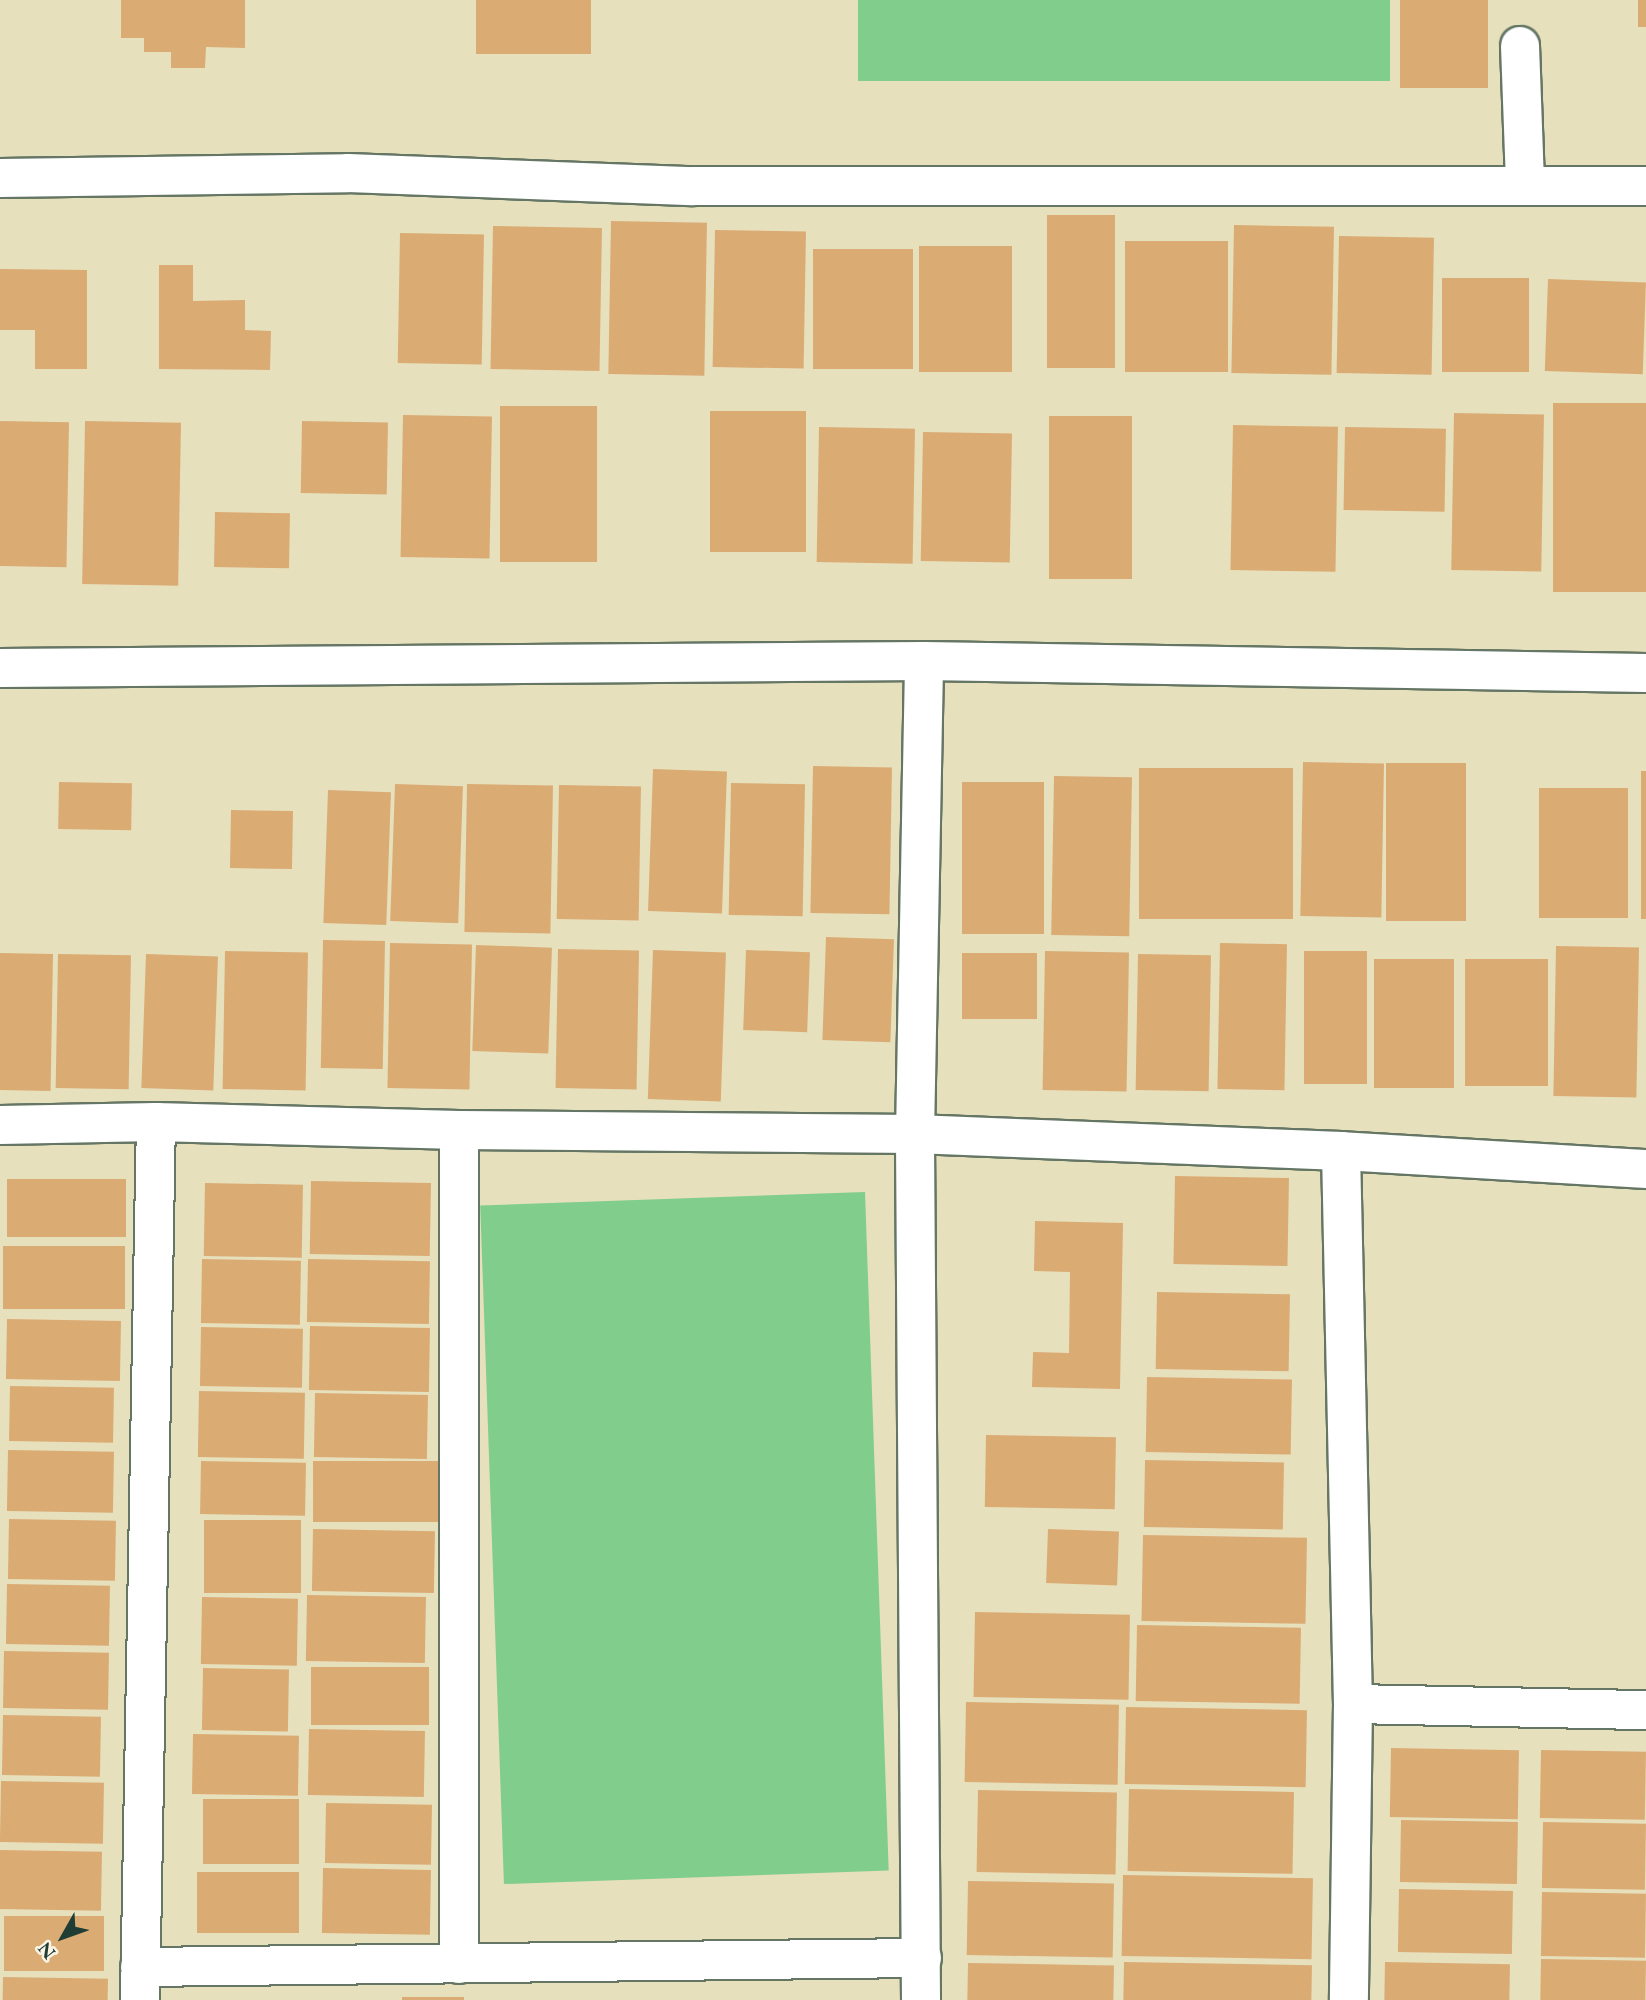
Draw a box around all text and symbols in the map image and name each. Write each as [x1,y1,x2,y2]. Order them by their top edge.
north arrow [28,1902,98,1972]
text: N [32,1937,61,1965]

